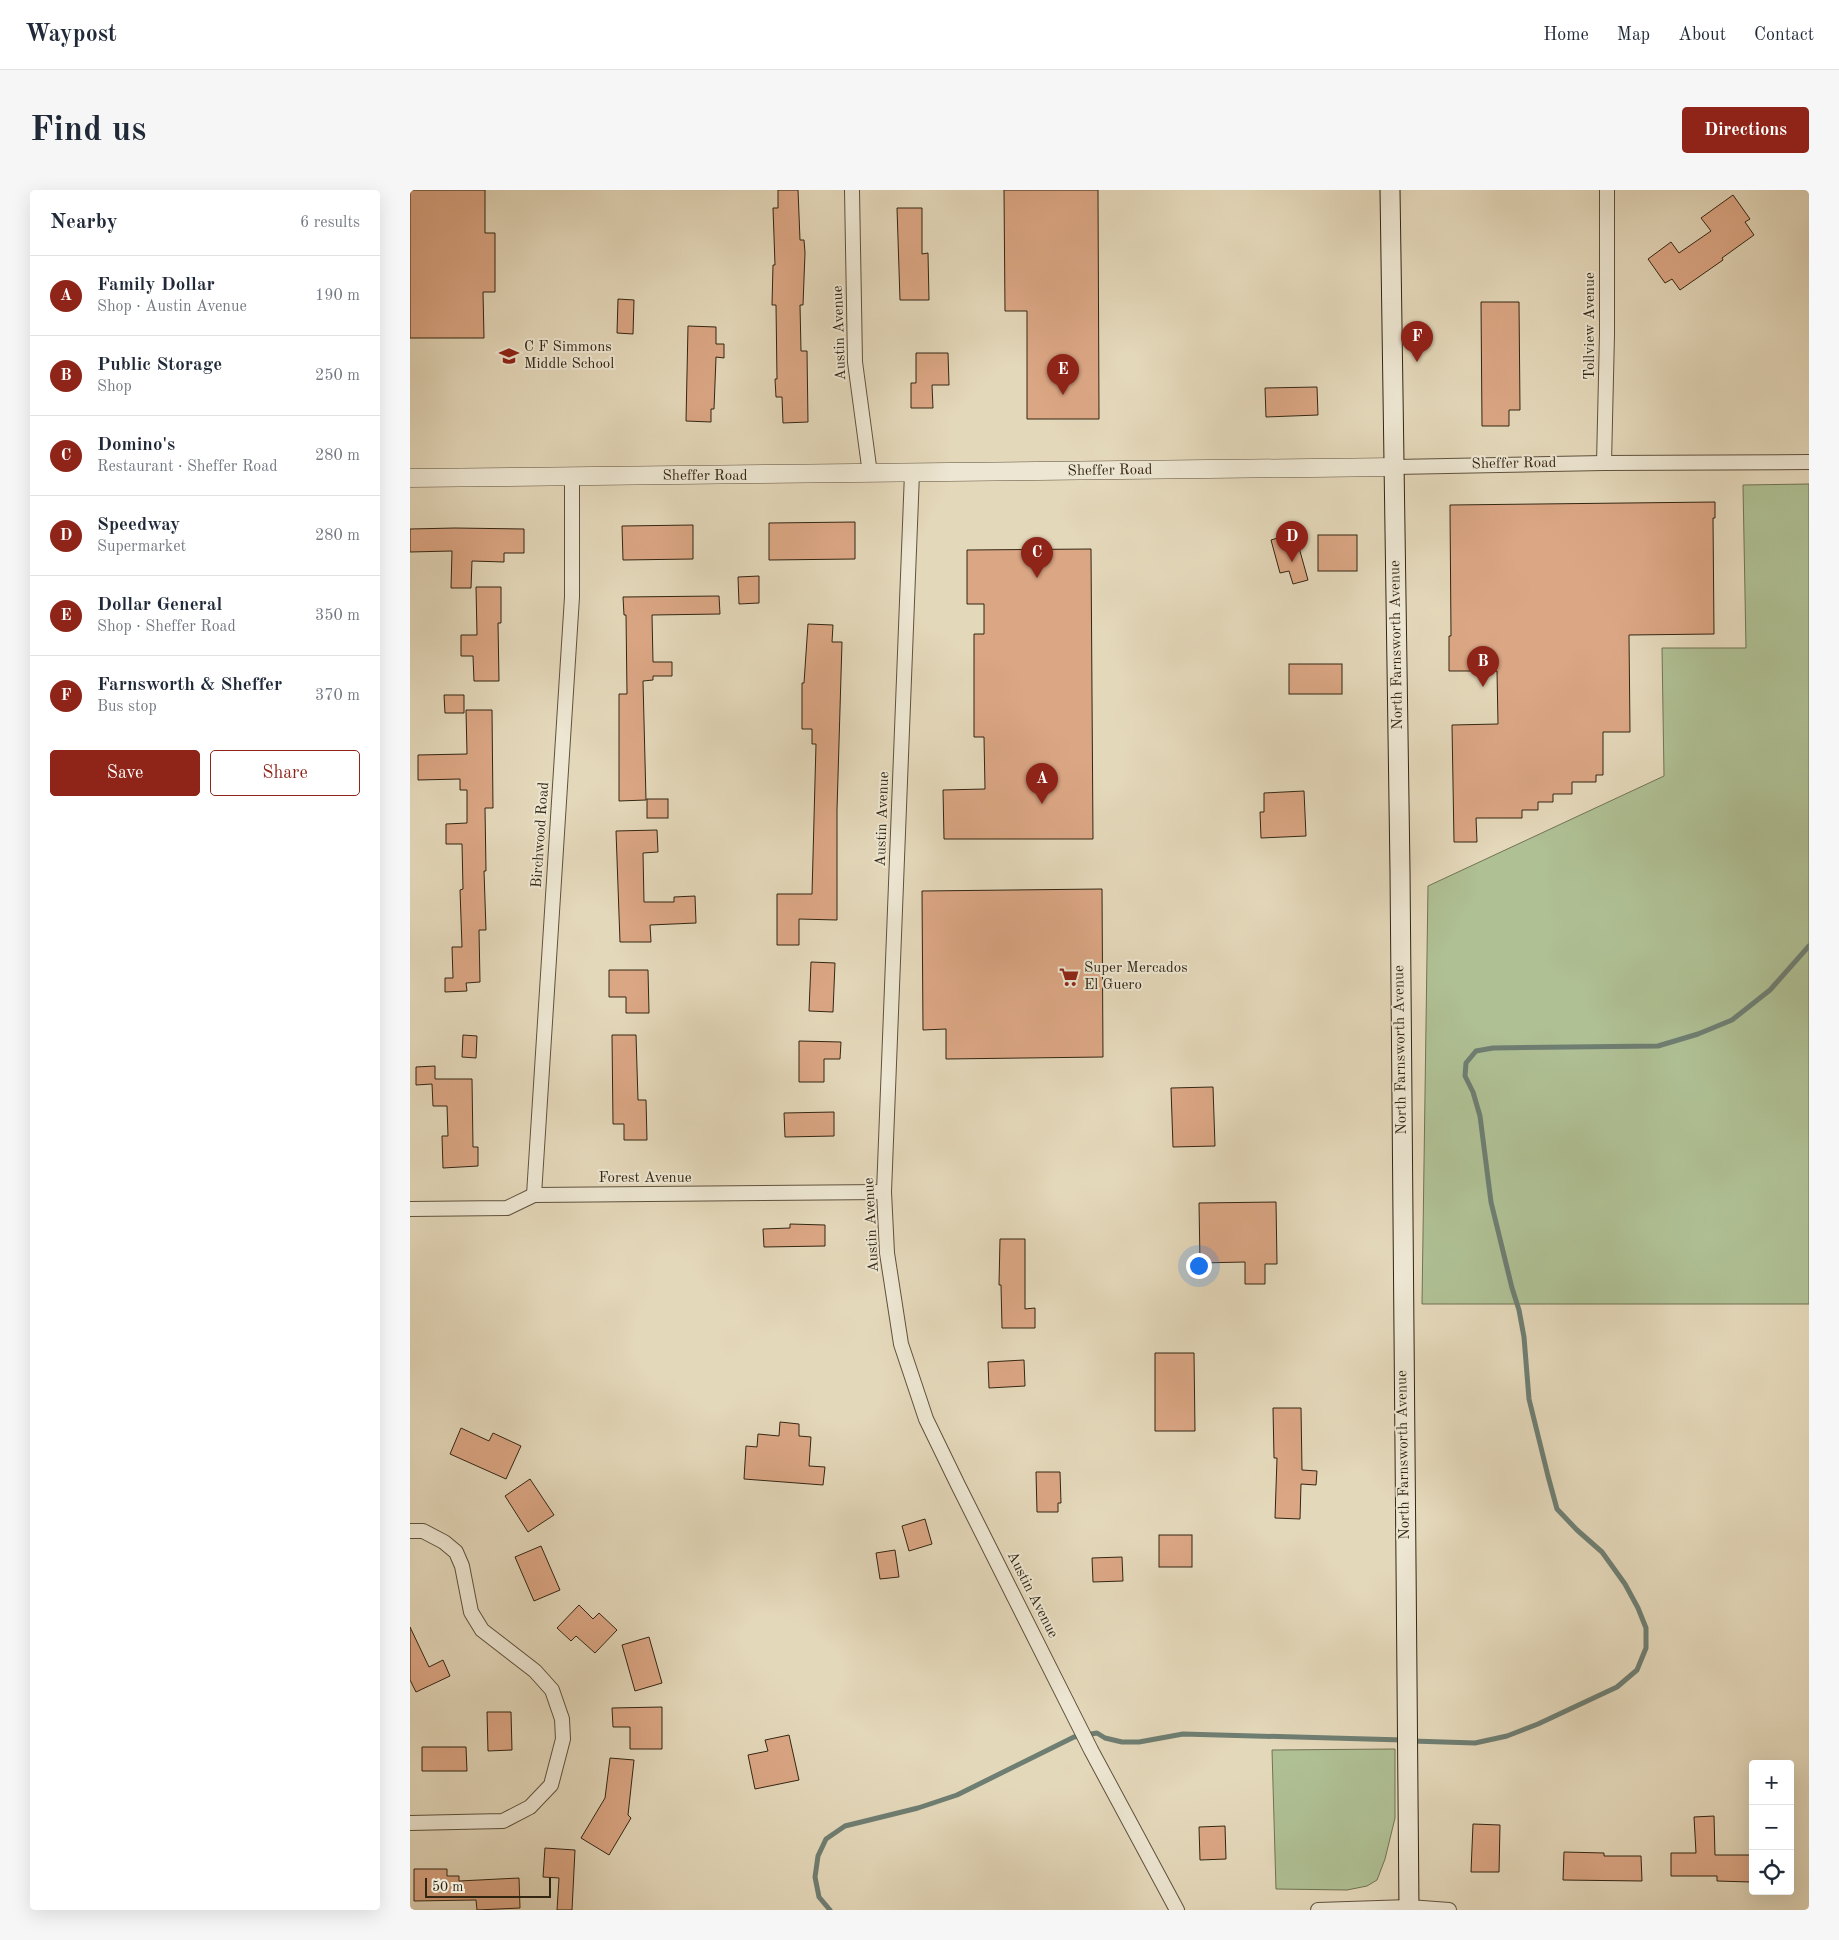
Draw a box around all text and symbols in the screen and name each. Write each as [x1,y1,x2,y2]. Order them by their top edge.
text: Waypost [25,23,117,47]
text: Home [1543,26,1589,44]
text: Map [1617,26,1650,44]
text: About [1678,26,1726,44]
text: Contact [1754,26,1814,44]
button: Directions [1682,107,1809,153]
text: Find us [30,113,146,148]
text: Nearby [50,212,118,233]
text: 6 results [300,215,360,231]
street label: Tollview Avenue [1583,272,1598,380]
text: Family Dollar [97,276,215,295]
street label: Austin Avenue [831,285,849,381]
text: A [60,288,72,304]
text: 190 m [315,288,360,304]
text: Shop · Austin Avenue [97,299,247,315]
pin: F [1401,321,1433,362]
place label: C F Simmons Middle School [524,340,614,372]
school or university icon: C F Simmons Middle School [498,345,520,367]
pin: E [1047,354,1079,395]
text: Public Storage [97,356,222,375]
text: B [60,368,72,384]
text: 250 m [315,368,360,384]
text: Shop [97,379,132,395]
text: Domino's [97,436,175,455]
text: C [61,448,71,464]
text: 280 m [315,448,360,464]
street label: Sheffer Road [1471,456,1557,472]
text: Restaurant · Sheffer Road [97,459,278,475]
street label: Sheffer Road [1067,463,1153,479]
street label: Sheffer Road [663,469,748,484]
text: Speedway [97,516,180,535]
pin: D [1276,521,1308,562]
text: D [60,528,72,544]
text: 280 m [315,528,360,544]
pin: C [1021,537,1053,578]
text: Supermarket [97,539,186,555]
street label: North Farnsworth Avenue [1388,560,1406,730]
text: Dollar General [97,596,222,615]
text: E [60,608,72,624]
text: 350 m [315,608,360,624]
text: Shop · Sheffer Road [97,619,236,635]
pin: B [1467,646,1499,687]
text: Farnsworth & Sheffer [97,676,282,695]
text: F [61,688,71,704]
text: 370 m [315,688,360,704]
text: Bus stop [97,699,157,715]
button: Save [50,750,200,796]
button: Share [210,750,360,796]
pin: A [1026,763,1058,804]
street label: Austin Avenue [874,771,892,867]
street label: Birchwood Road [530,781,552,889]
place label: Super Mercados El Guero [1084,961,1188,993]
street label: North Farnsworth Avenue [1392,965,1410,1135]
supermarket icon: Super Mercados El Guero [1058,966,1080,988]
street label: Forest Avenue [598,1171,692,1186]
street label: Austin Avenue [862,1177,882,1273]
your location [1186,1253,1212,1279]
street label: North Farnsworth Avenue [1395,1370,1413,1540]
street label: Austin Avenue [1004,1549,1060,1641]
map controls [1749,1760,1794,1895]
button: + [1749,1760,1794,1805]
button: − [1749,1805,1794,1850]
button: locate [1749,1850,1794,1895]
scale bar [425,1875,551,1898]
text: 50 m [432,1880,463,1894]

